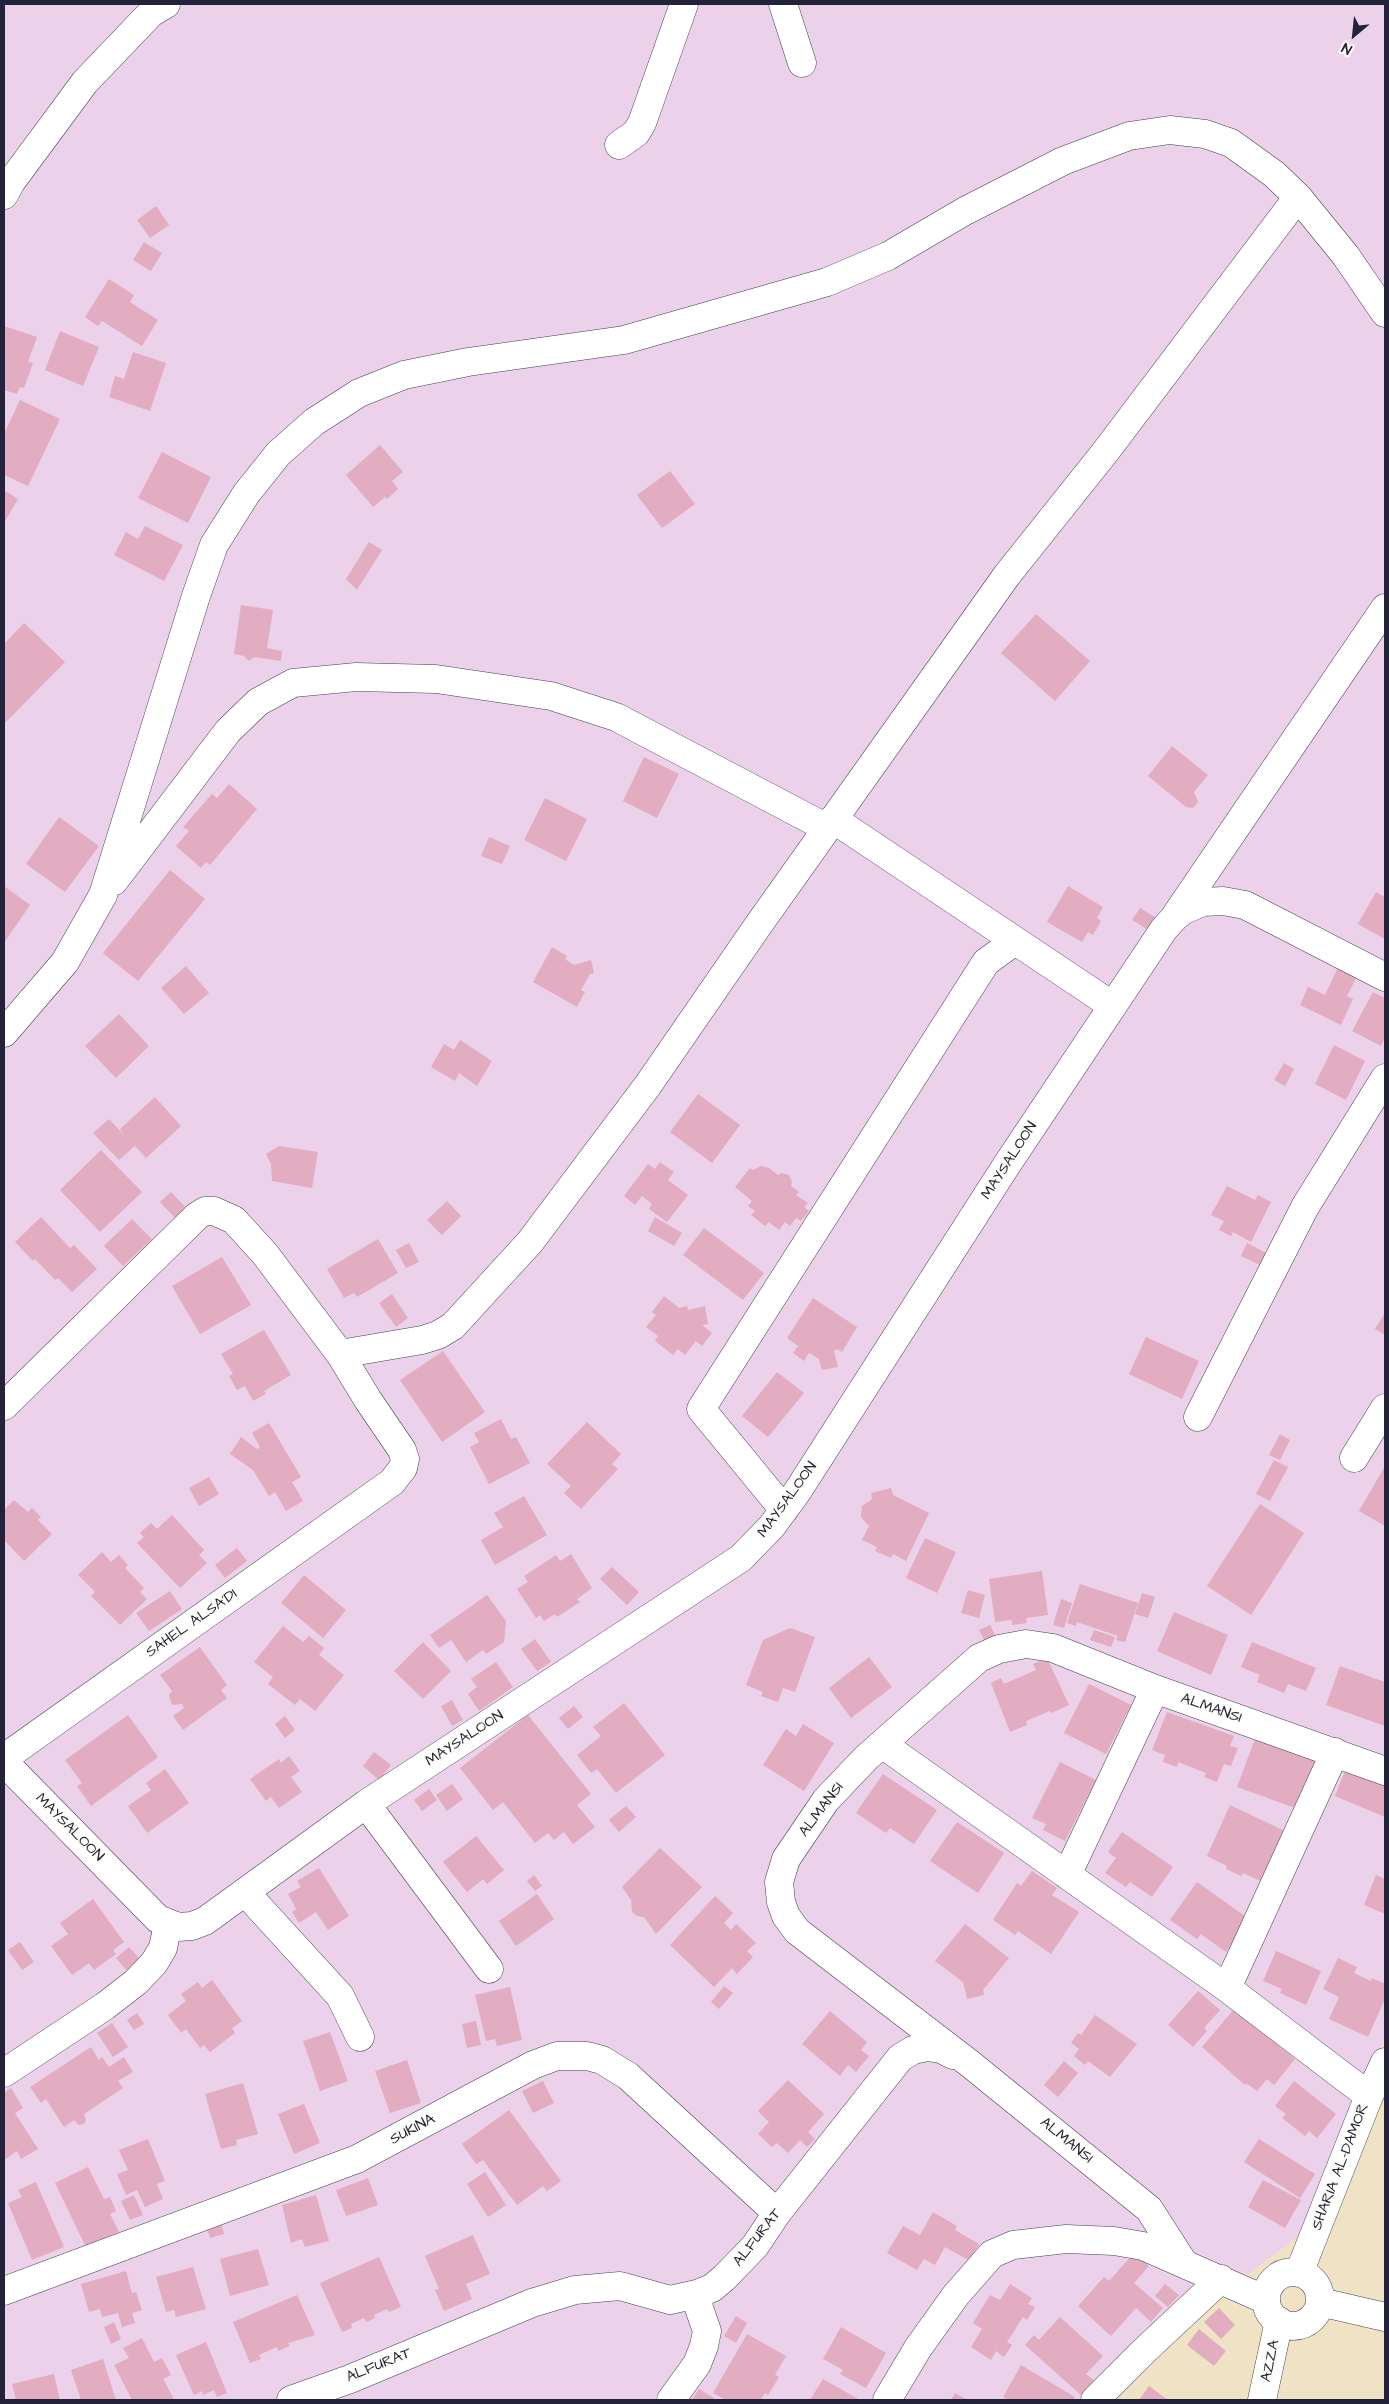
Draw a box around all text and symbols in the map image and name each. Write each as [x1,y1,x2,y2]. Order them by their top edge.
north arrow [1329,10,1379,60]
text: N [1338,37,1356,59]
street label: MAYSALOON [978,1119,1042,1203]
street label: MAYSALOON [755,1459,821,1541]
street label: SAHEL ALSA'DI [143,1586,241,1662]
street label: ALMANSI [1178,1690,1244,1728]
street label: MAYSALOON [423,1707,507,1771]
street label: ALMANSI [796,1779,848,1841]
street label: MAYSALOON [31,1790,107,1866]
street label: SHARIA AL-DAMOR [1309,2101,1373,2233]
street label: SUKINA [387,2111,439,2149]
street label: ALMANSI [1036,2114,1096,2168]
street label: ALFURAT [730,2205,786,2271]
street label: AZZA [1258,2338,1284,2384]
street label: ALFURAT [344,2345,414,2387]

